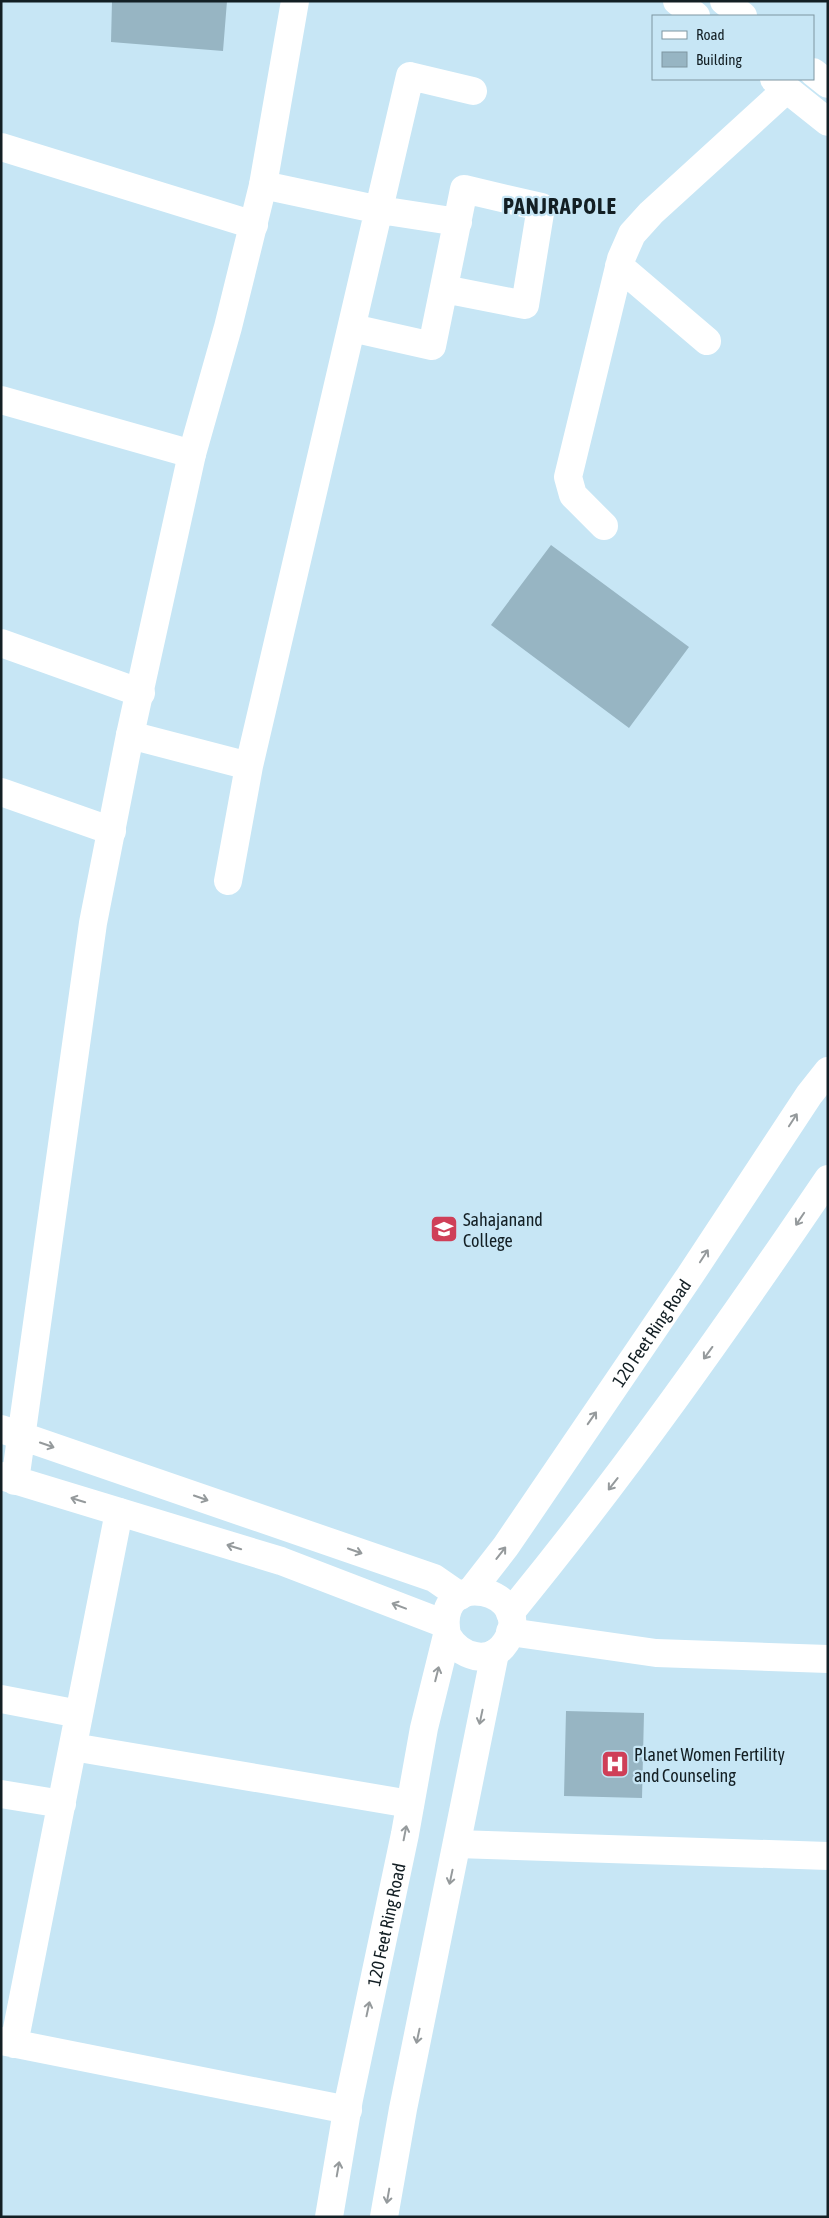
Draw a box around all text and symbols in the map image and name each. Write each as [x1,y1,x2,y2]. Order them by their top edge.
legend [652,15,814,80]
text: Road [696,26,725,43]
text: Building [696,51,742,68]
district label: PANJRAPOLE [503,193,617,219]
one-way arrow [788,1113,798,1127]
place label: Sahajanand College [463,1209,543,1251]
one-way arrow [795,1212,806,1226]
school or university icon: Sahajanand College [429,1214,459,1244]
one-way arrow [699,1249,709,1263]
street label: 120 Feet Ring Road [607,1275,695,1390]
one-way arrow [703,1346,713,1360]
one-way arrow [587,1412,597,1426]
one-way arrow [39,1441,55,1450]
one-way arrow [607,1478,618,1491]
one-way arrow [71,1494,87,1504]
one-way arrow [193,1494,208,1503]
one-way arrow [226,1542,242,1552]
one-way arrow [346,1547,362,1556]
one-way arrow [495,1547,506,1560]
one-way arrow [392,1601,407,1610]
one-way arrow [433,1666,442,1682]
one-way arrow [476,1709,486,1725]
place label: Planet Women Fertility and Counseling [634,1744,785,1786]
hospital icon: Planet Women Fertility and Counseling [600,1749,630,1779]
one-way arrow [400,1825,410,1841]
street label: 120 Feet Ring Road [363,1861,409,1988]
one-way arrow [445,1869,455,1885]
one-way arrow [364,2002,373,2018]
one-way arrow [413,2028,422,2044]
one-way arrow [333,2161,343,2177]
one-way arrow [382,2187,392,2203]

